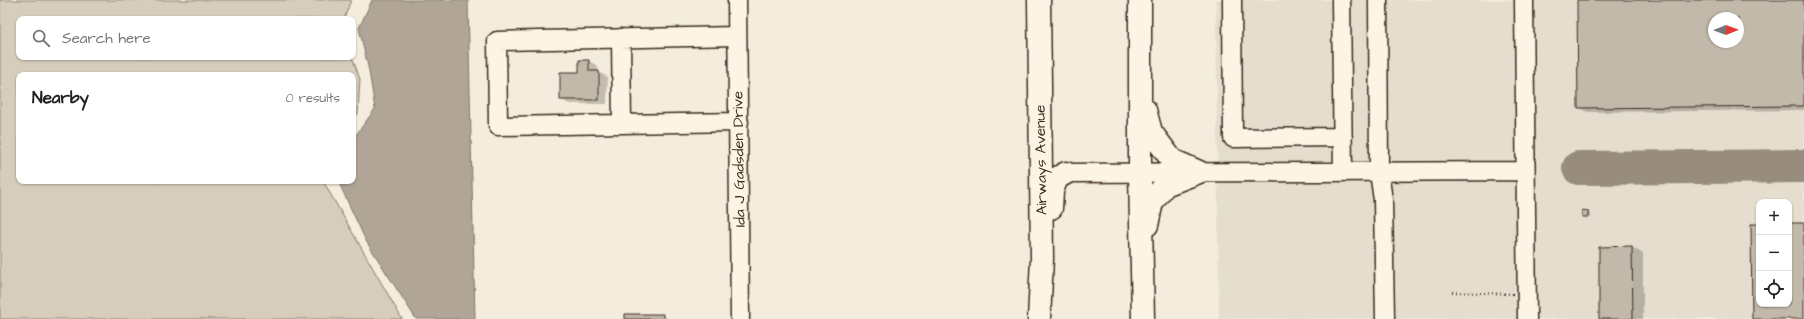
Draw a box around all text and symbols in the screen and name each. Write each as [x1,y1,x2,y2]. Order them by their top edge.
north arrow [1708,12,1744,48]
search box [16,16,356,60]
icon: search [30,27,52,49]
text: Search here [62,28,151,49]
text: Nearby [32,86,89,110]
text: 0 results [285,89,340,107]
street label: Ida J Gadsden Drive [727,91,751,227]
street label: Airways Avenue [1030,105,1053,215]
map controls [1756,199,1792,307]
button: + [1756,199,1792,235]
button: − [1756,235,1792,271]
button: locate [1756,271,1792,307]

